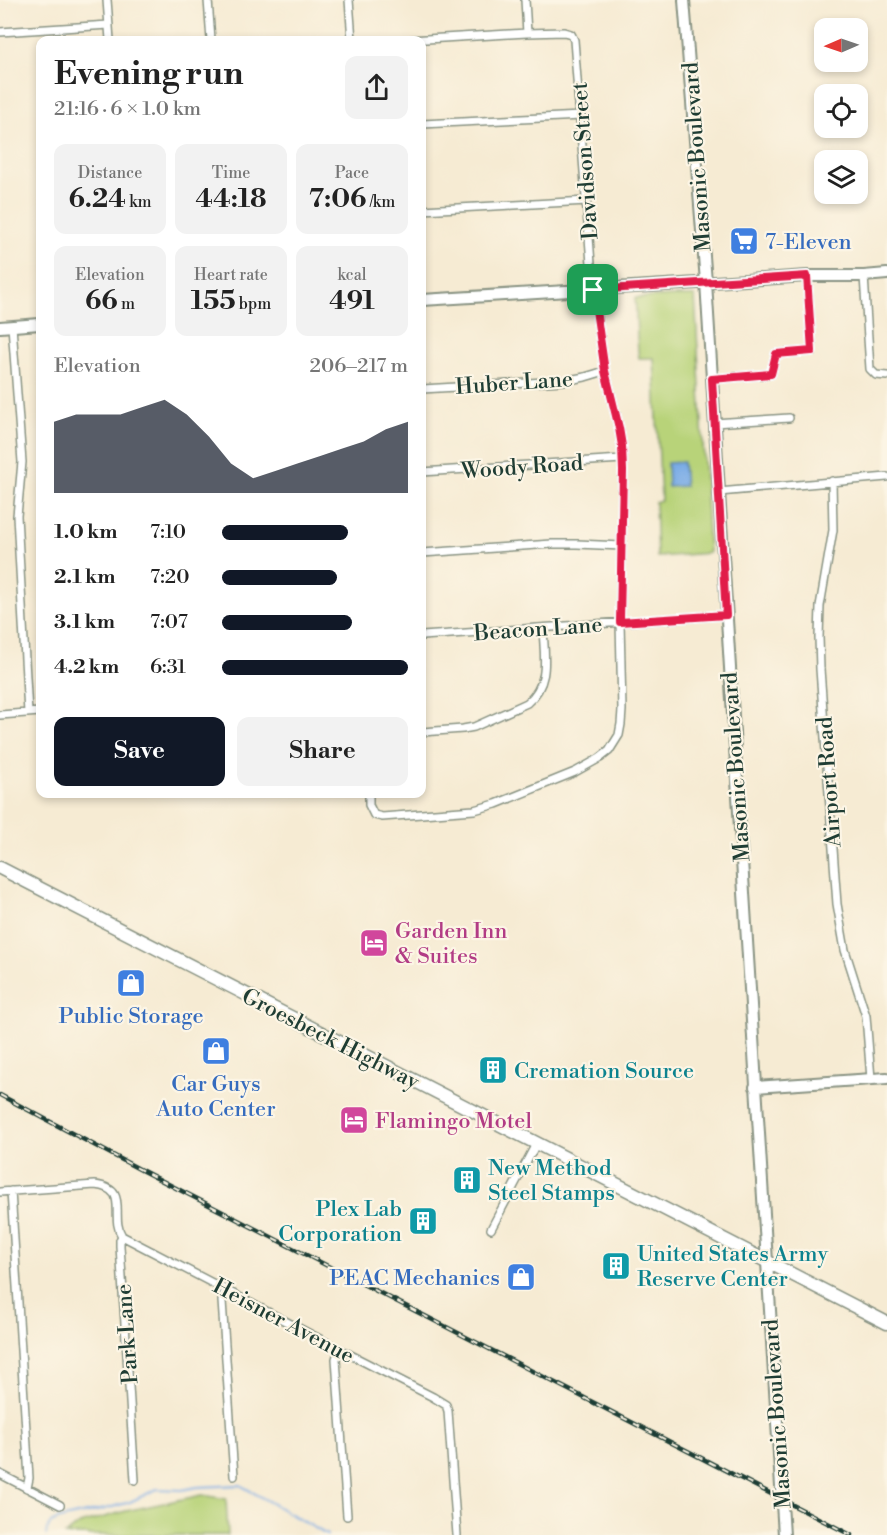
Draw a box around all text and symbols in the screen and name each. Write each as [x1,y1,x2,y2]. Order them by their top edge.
north arrow [814,18,868,72]
map controls [814,18,868,204]
text: Evening run [54,54,243,95]
button: share [345,56,408,119]
street label: Masonic Boulevard [677,61,718,253]
street label: Davidson Street [566,81,604,241]
button: locate [814,84,868,138]
text: 21:16 · 6 × 1.0 km [54,97,201,122]
button: layers [814,150,868,204]
text: Distance [78,163,142,183]
text: Time [212,163,250,183]
text: Pace [335,163,369,183]
text: 6.24 [68,183,126,215]
text: 44:18 [195,183,267,215]
text: 7:06 [309,183,366,215]
text: km [126,192,152,212]
text: /km [366,192,395,212]
supermarket icon: 7-Eleven [728,225,760,257]
place label: 7-Eleven [765,229,852,256]
pin [567,264,618,315]
text: Elevation [75,265,145,285]
text: Heart rate [194,265,268,285]
text: kcal [337,265,367,285]
icon: arrive [576,273,609,306]
text: 66 [85,285,118,317]
text: 155 [191,285,236,317]
text: 491 [329,285,375,317]
text: m [118,294,135,314]
text: bpm [236,294,271,314]
text: Elevation [54,354,141,379]
text: 206–217 m [310,354,408,379]
street label: Huber Lane [454,366,574,401]
street label: Woody Road [459,450,584,485]
text: 1.0 km [54,520,118,545]
text: 7:10 [150,520,186,545]
text: 2.1 km [54,565,116,590]
text: 7:20 [150,565,190,590]
text: 3.1 km [54,610,115,635]
text: 7:07 [150,610,188,635]
street label: Beacon Lane [472,612,603,648]
text: 4.2 km [54,655,119,680]
text: 6:31 [150,655,186,680]
street label: Masonic Boulevard [716,671,757,863]
street label: Airport Road [811,715,848,849]
button: Save [54,717,225,786]
button: Share [237,717,408,786]
place label: Garden Inn & Suites [395,918,508,970]
hotel icon: Garden Inn & Suites [358,927,390,959]
shop icon: Public Storage [115,967,147,999]
street label: Groesbeck Highway [237,983,424,1096]
place label: Public Storage [58,1003,204,1030]
shop icon: Car Guys Auto Center [200,1035,232,1067]
building icon: Cremation Source [477,1054,509,1086]
place label: Cremation Source [514,1058,694,1085]
place label: Car Guys Auto Center [155,1071,276,1123]
hotel icon: Flamingo Motel [338,1104,370,1136]
place label: Flamingo Motel [375,1108,532,1135]
place label: New Method Steel Stamps [488,1155,615,1207]
building icon: New Method Steel Stamps [451,1164,483,1196]
place label: Plex Lab Corporation [278,1196,402,1248]
building icon: Plex Lab Corporation [407,1205,439,1237]
place label: United States Army Reserve Center [637,1241,828,1293]
building icon: United States Army Reserve Center [600,1250,632,1282]
shop icon: PEAC Mechanics [505,1261,537,1293]
place label: PEAC Mechanics [329,1265,500,1292]
street label: Heisner Avenue [208,1273,359,1370]
street label: Park Lane [111,1283,144,1385]
street label: Masonic Boulevard [757,1318,798,1510]

